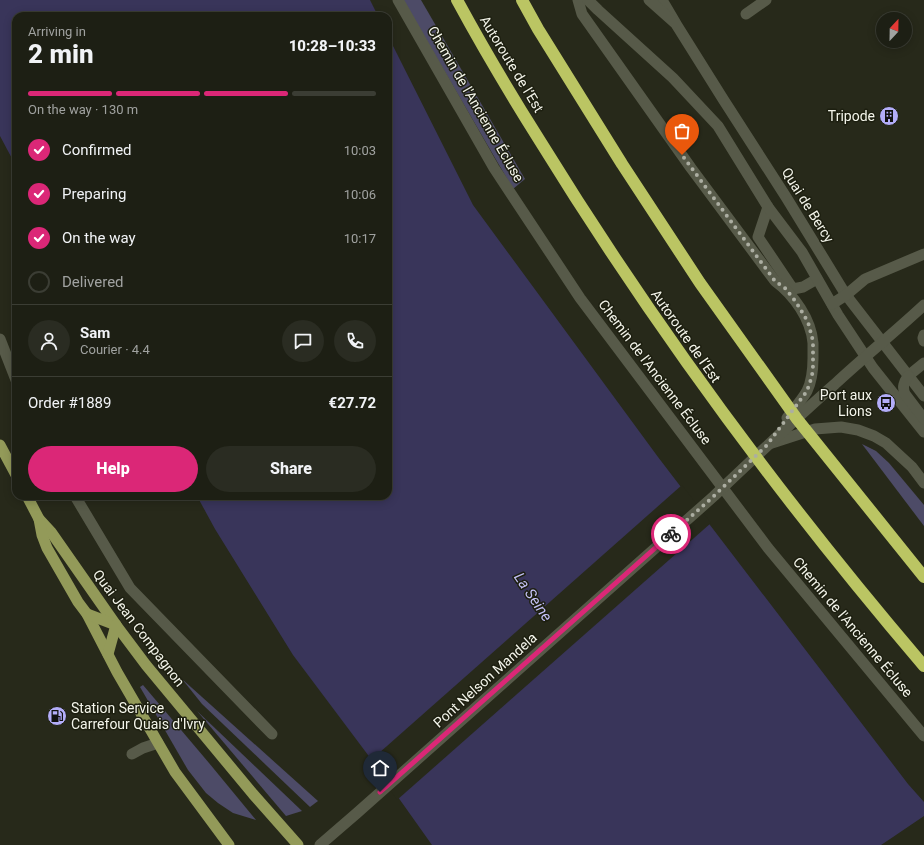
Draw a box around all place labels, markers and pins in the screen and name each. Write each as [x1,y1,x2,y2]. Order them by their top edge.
building icon: Tripode [878,105,900,127]
place label: Tripode [828,108,875,124]
pin [665,114,699,155]
place label: Port aux Lions [820,387,872,419]
bus stop icon: Port aux Lions [875,392,897,414]
place label: Station Service Carrefour Quais d'Ivry [71,700,205,732]
fuel station icon: Station Service Carrefour Quais d'Ivry [46,705,68,727]
pin [363,751,397,792]

